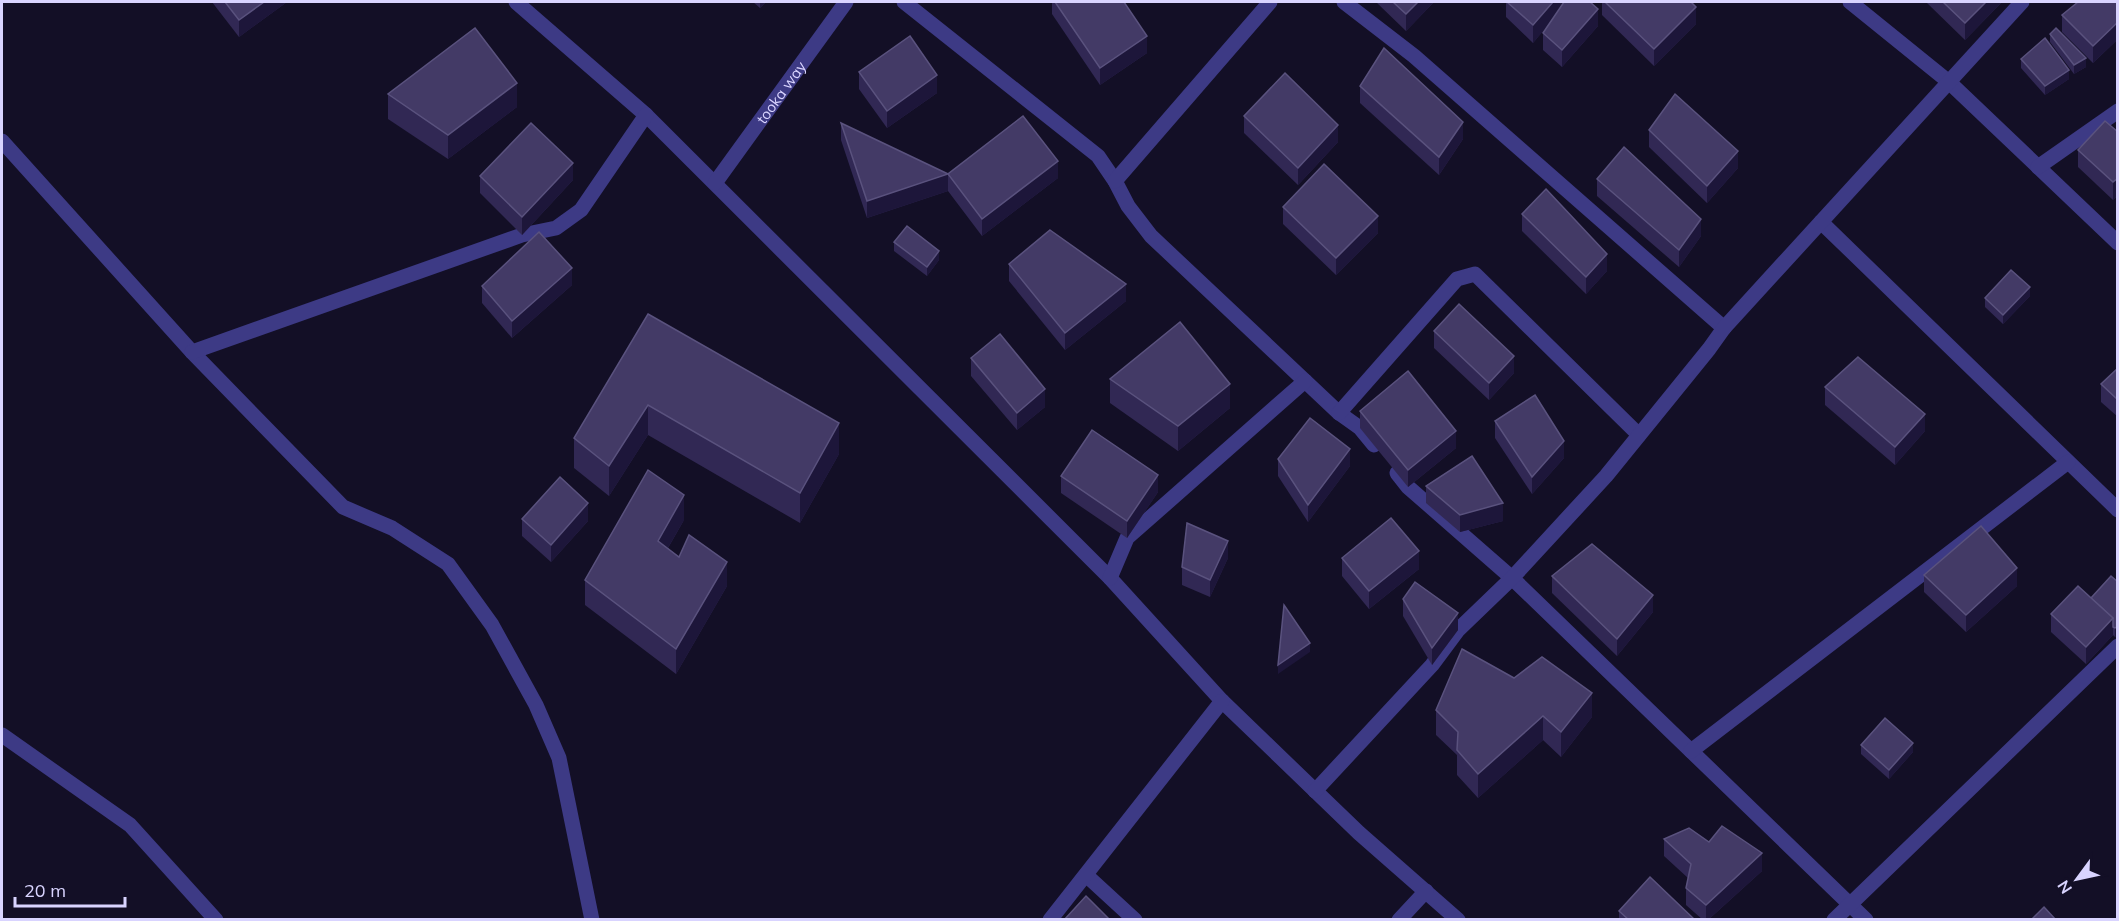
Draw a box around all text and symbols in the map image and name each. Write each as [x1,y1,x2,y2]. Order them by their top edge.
street label: tooka way [752,57,810,127]
north arrow [2047,849,2107,909]
scale bar [15,870,124,908]
text: N [2053,877,2076,898]
text: 20 m [24,879,66,902]

